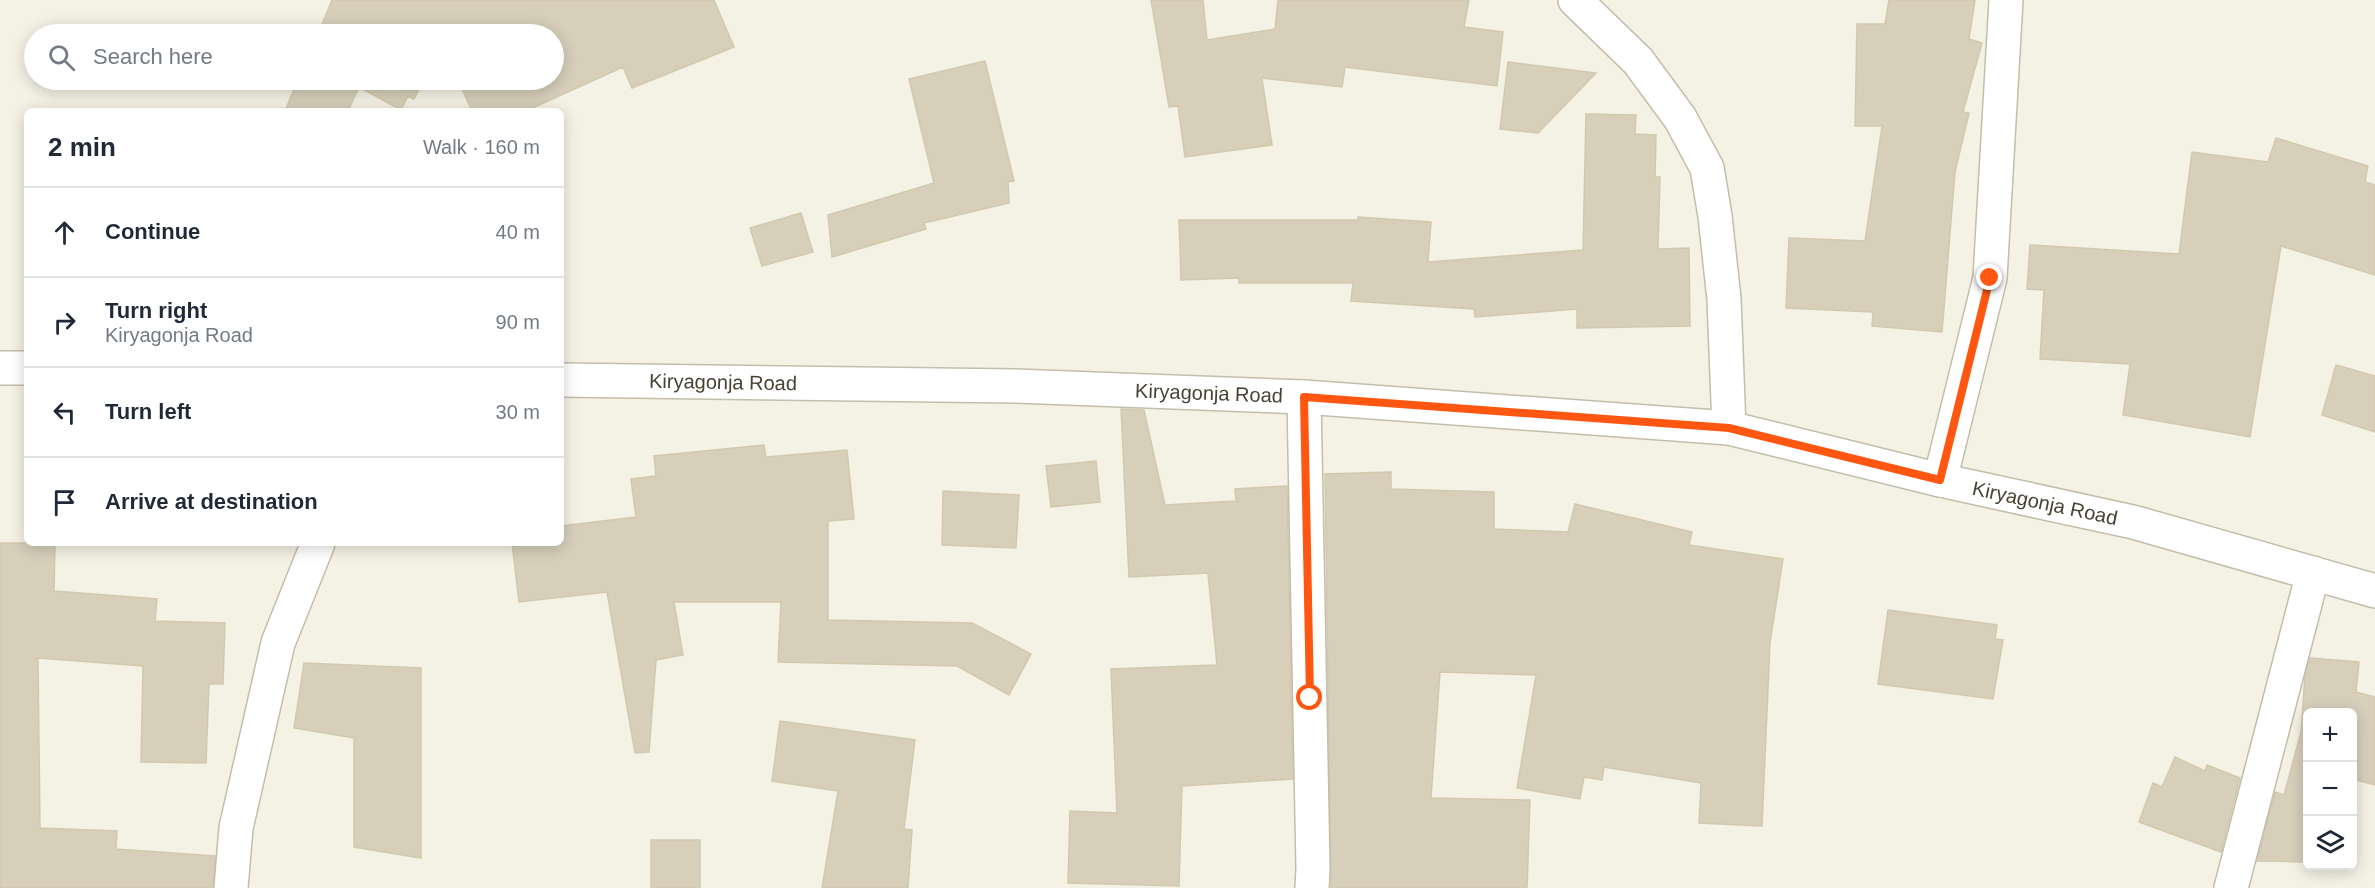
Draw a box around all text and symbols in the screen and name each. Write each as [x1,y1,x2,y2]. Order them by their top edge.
search box [24,24,564,90]
icon: search [45,41,78,74]
text: Search here [93,44,213,69]
text: 2 min [48,132,116,162]
text: Walk · 160 m [423,136,540,158]
icon: ahead [48,216,81,249]
text: Continue [105,219,200,244]
text: 40 m [496,221,540,243]
route end [1976,264,2002,290]
text: Turn right [105,298,207,323]
icon: right [48,306,81,339]
text: 90 m [496,311,540,333]
text: Kiryagonja Road [105,324,253,346]
street label: Kiryagonja Road [649,370,797,394]
street label: Kiryagonja Road [1135,379,1283,407]
icon: left [48,396,81,429]
text: Turn left [105,399,191,424]
text: 30 m [496,401,540,423]
street label: Kiryagonja Road [1970,477,2120,529]
icon: arrive [48,486,81,519]
text: Arrive at destination [105,489,318,514]
route start [1296,684,1322,710]
map controls [2303,708,2357,870]
button: + [2303,708,2357,762]
button: − [2303,762,2357,816]
button: layers [2303,816,2357,870]

